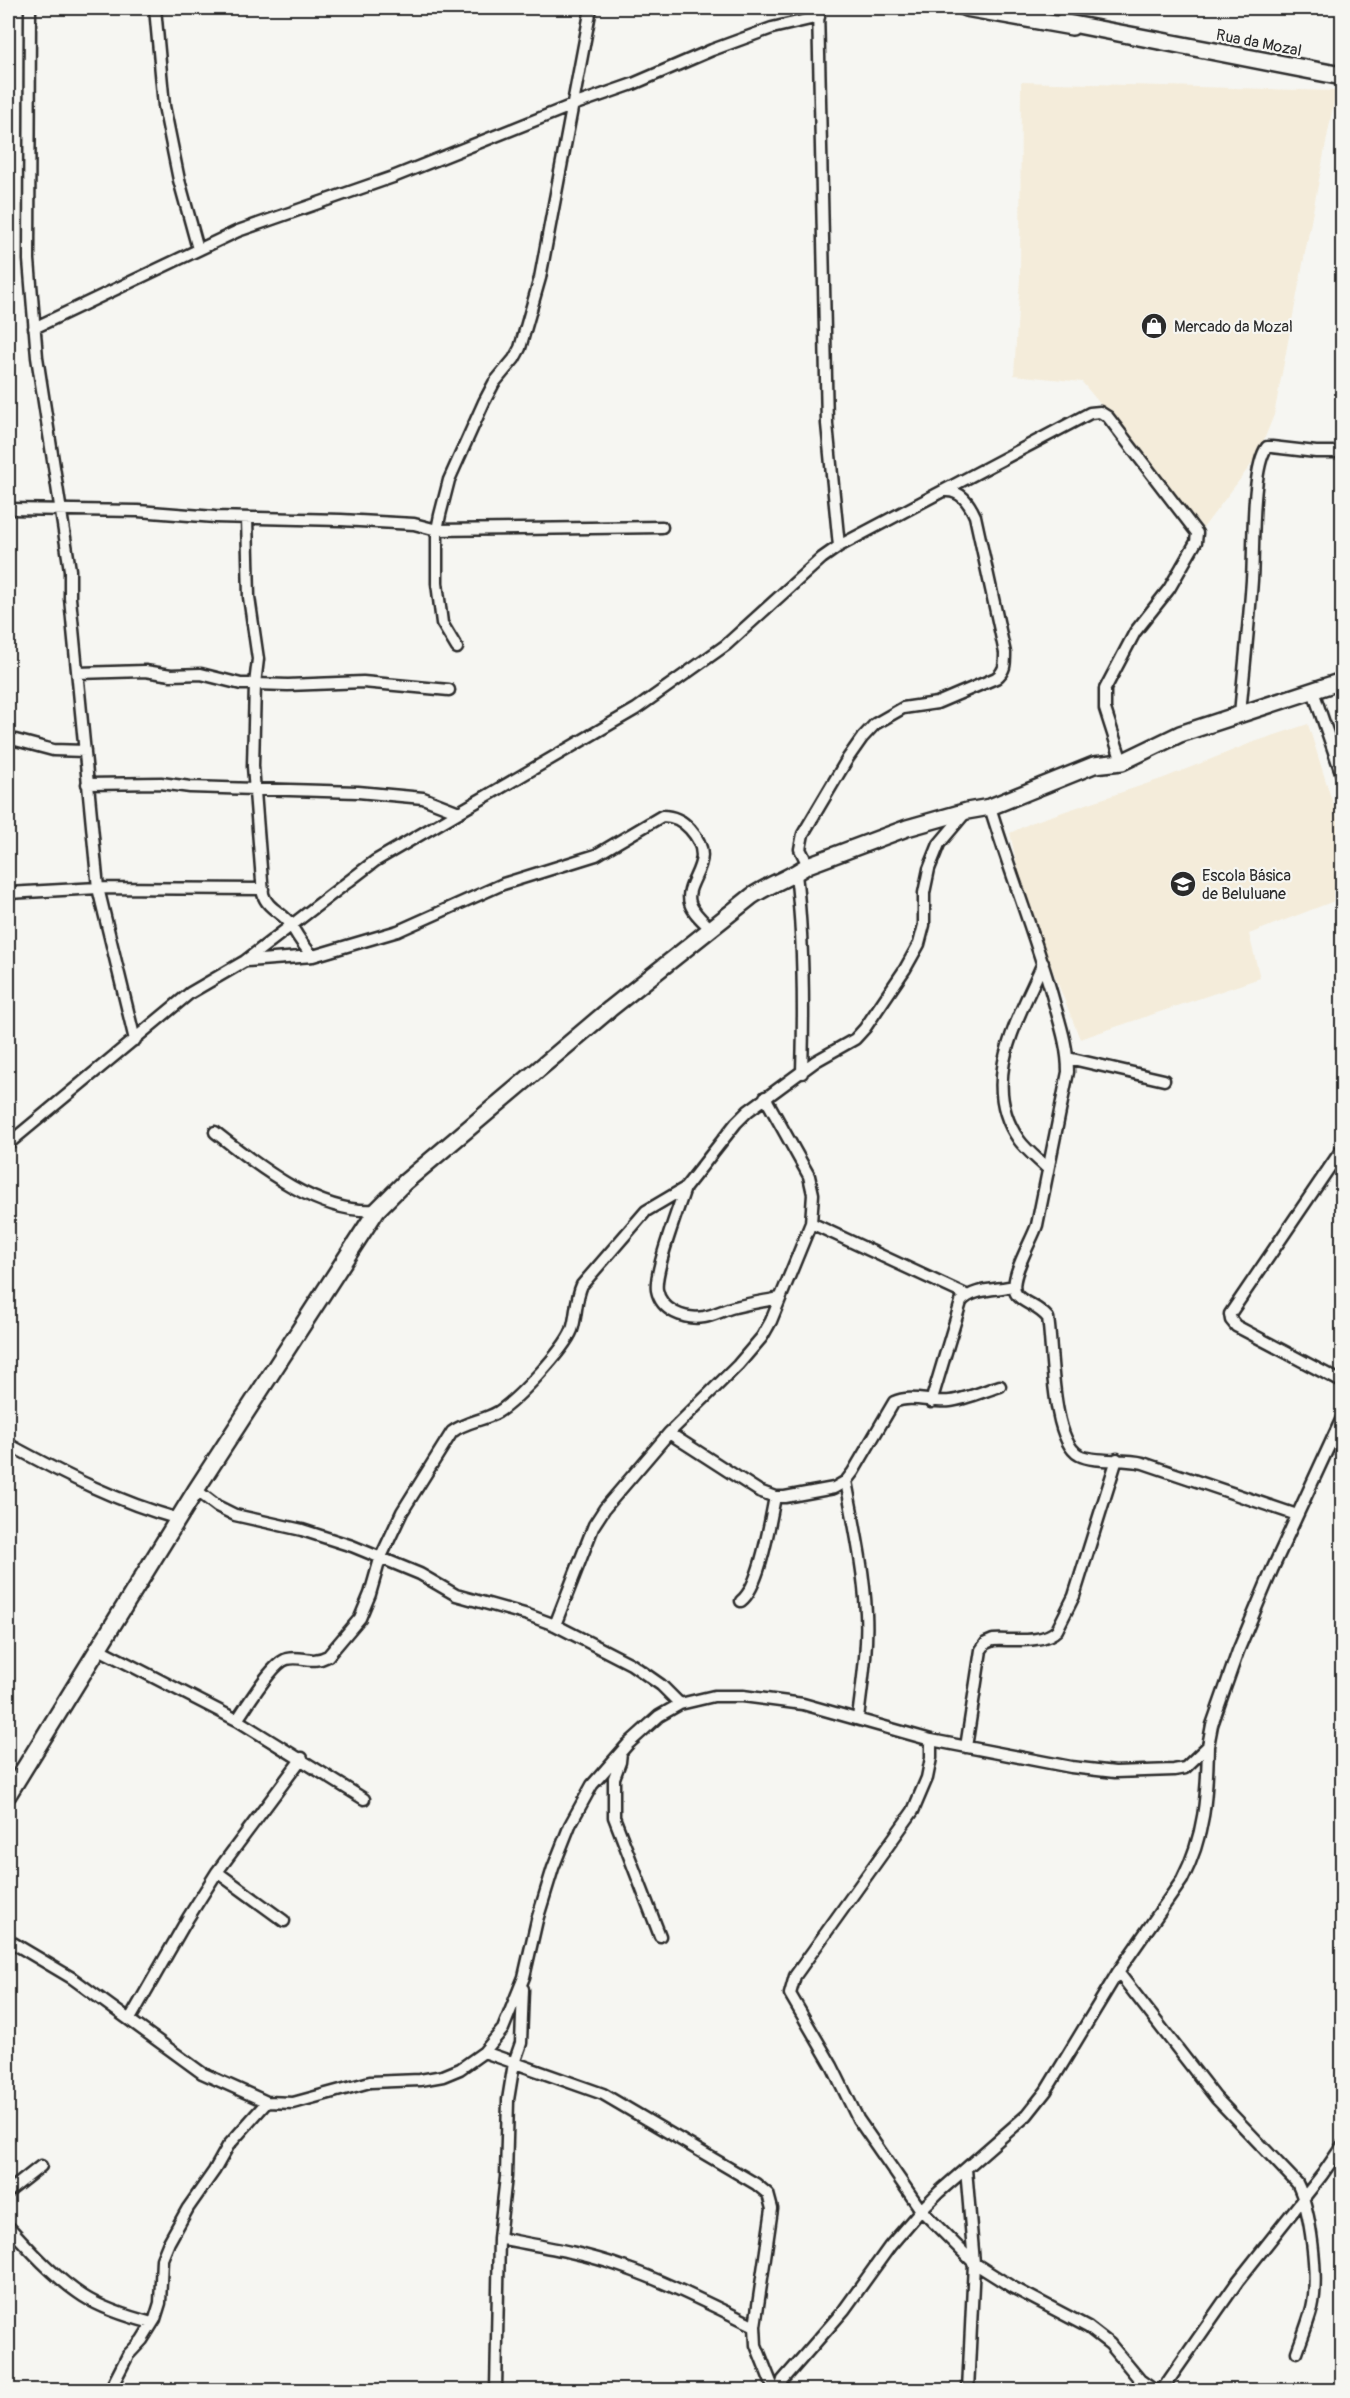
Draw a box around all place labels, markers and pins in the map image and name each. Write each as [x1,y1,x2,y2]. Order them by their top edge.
shop icon: Mercado da Mozal [1139,311,1169,341]
place label: Mercado da Mozal [1174,317,1293,337]
place label: Escola Básica de Beluluane [1202,866,1291,904]
school or university icon: Escola Básica de Beluluane [1168,869,1198,899]

